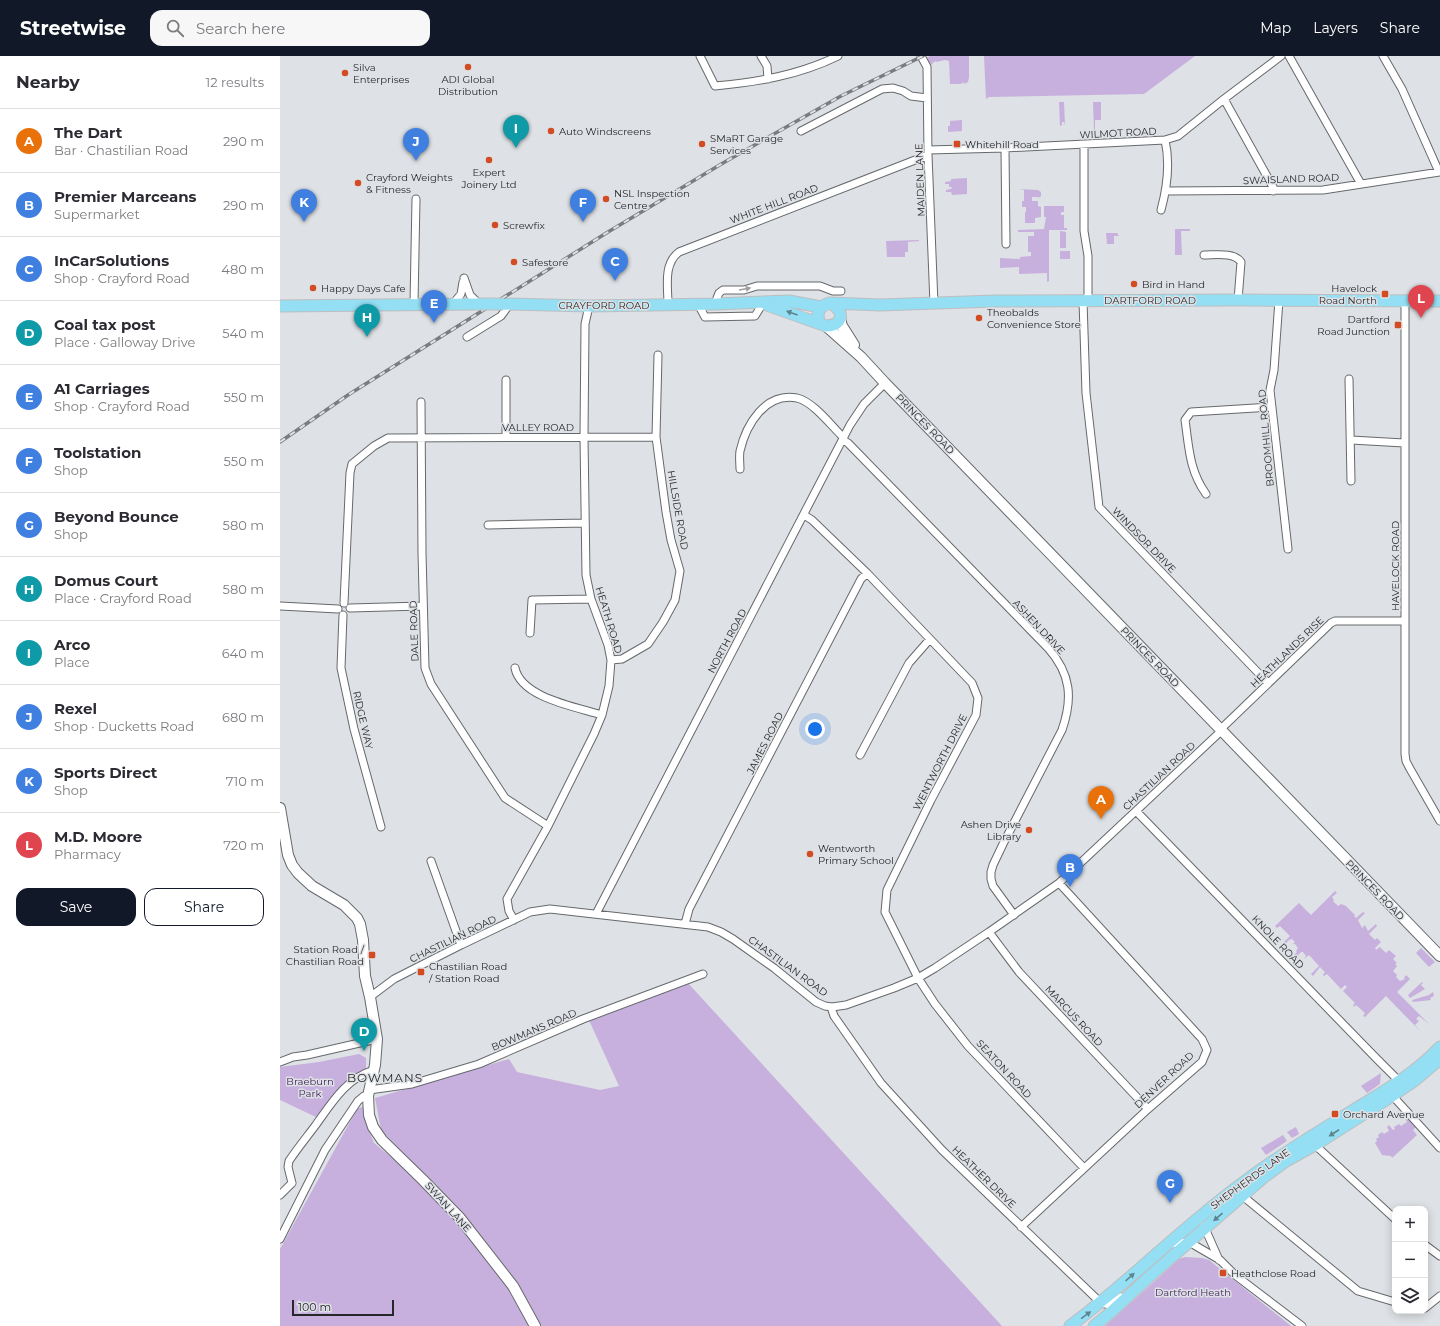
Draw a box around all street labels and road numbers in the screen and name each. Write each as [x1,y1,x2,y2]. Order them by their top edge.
street label: WILMOT ROAD [1079,124,1157,142]
street label: MAIDEN LANE [912,143,928,217]
street label: SWAISLAND ROAD [1243,171,1339,187]
street label: WHITE HILL ROAD [728,181,820,227]
street label: DARTFORD ROAD [1104,294,1196,307]
street label: CRAYFORD ROAD [559,299,649,312]
street label: BROOMHILL ROAD [1255,389,1277,487]
street label: PRINCES ROAD [893,391,957,457]
street label: VALLEY ROAD [502,421,574,434]
street label: HILLSIDE ROAD [665,469,691,551]
street label: WINDSOR DRIVE [1109,504,1179,576]
street label: HAVELOCK ROAD [1389,521,1402,611]
street label: HEATH ROAD [593,585,625,655]
street label: ASHEN DRIVE [1010,597,1068,658]
street label: DALE ROAD [406,600,422,662]
street label: NORTH ROAD [705,607,749,675]
street label: HEATHLANDS RISE [1248,613,1327,690]
street label: PRINCES ROAD [1118,624,1182,690]
street label: RIDGE WAY [350,690,376,751]
street label: JAMES ROAD [743,710,786,777]
street label: WENTWORTH DRIVE [910,711,970,812]
street label: CHASTILIAN ROAD [1120,739,1198,813]
street label: PRINCES ROAD [1343,857,1407,923]
street label: CHASTILIAN ROAD [407,912,499,966]
street label: KNOLE ROAD [1249,912,1307,972]
street label: CHASTILIAN ROAD [746,933,830,999]
street label: MARCUS ROAD [1042,983,1106,1049]
street label: BOWMANS ROAD [489,1006,579,1054]
street label: SEATON ROAD [974,1037,1034,1101]
street label: DENVER ROAD [1131,1049,1197,1111]
street label: HEATHER DRIVE [949,1143,1019,1211]
street label: SHEPHERDS LANE [1208,1146,1293,1212]
street label: SWAN LANE [422,1179,474,1235]

